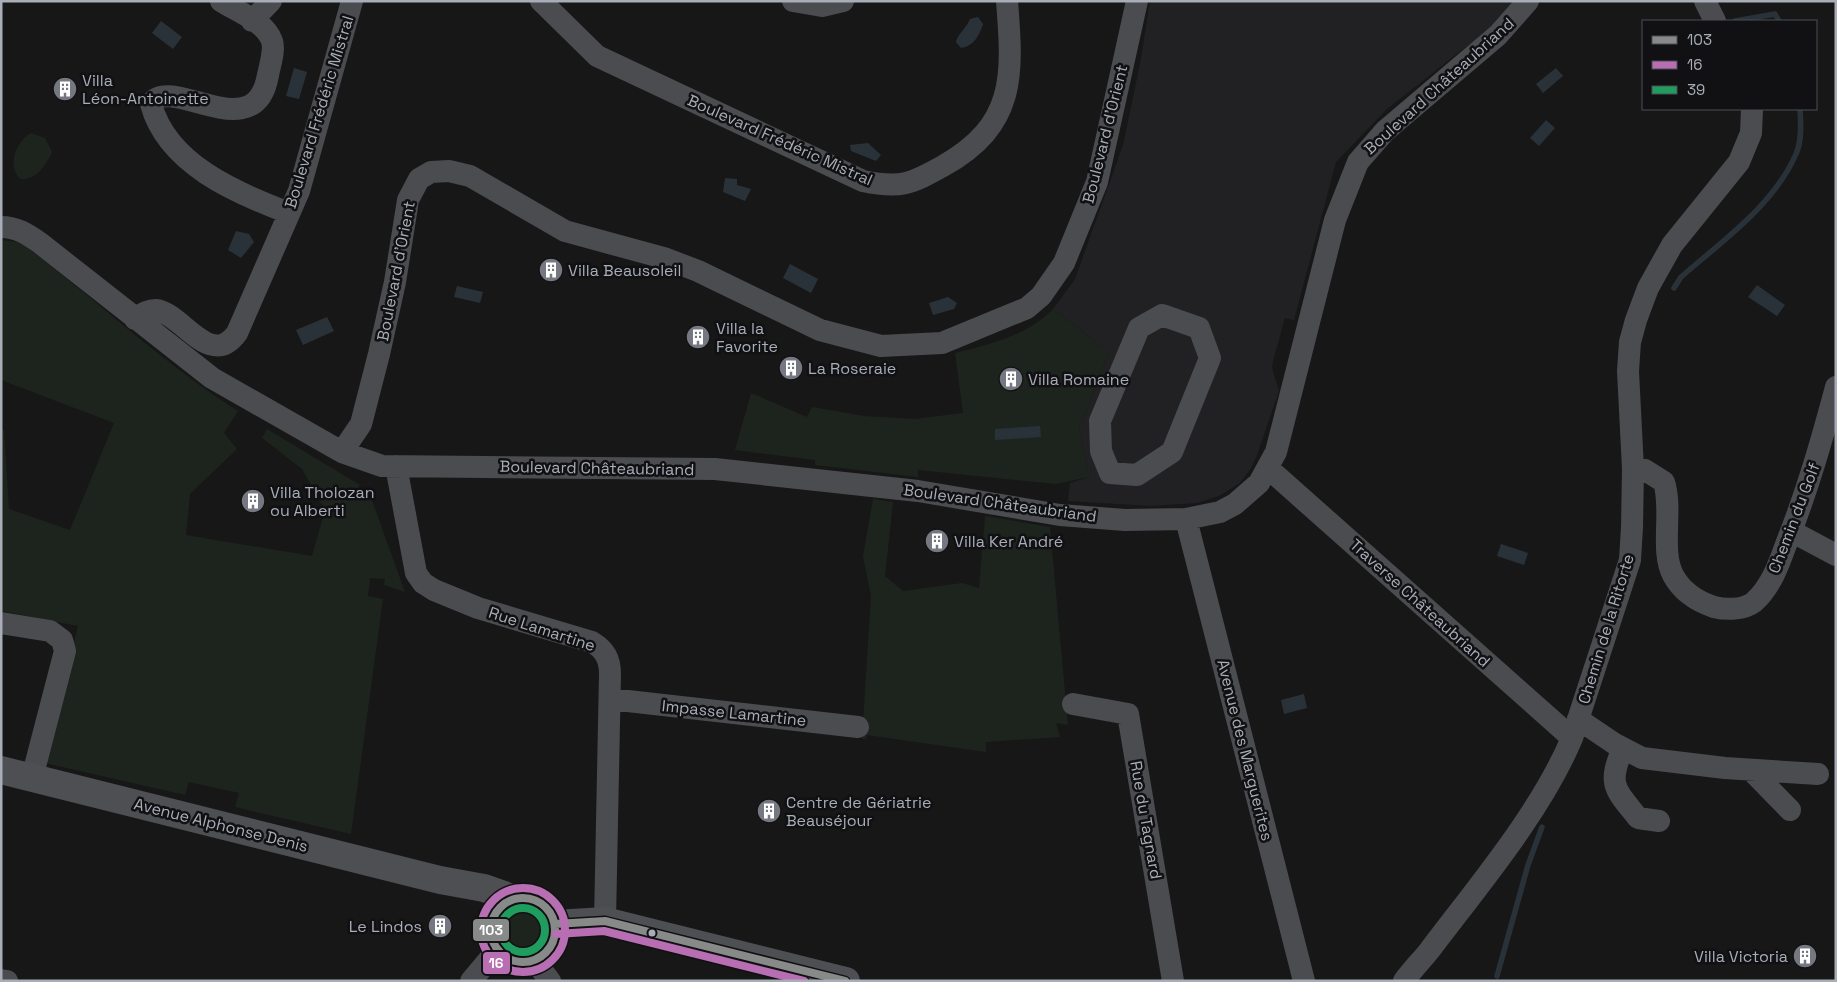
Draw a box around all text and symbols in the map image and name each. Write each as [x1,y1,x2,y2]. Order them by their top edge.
street label: Boulevard Frédéric Mistral [280,13,358,211]
street label: Boulevard Châteaubriand [1360,13,1518,159]
legend [1642,20,1817,110]
text: 103 [1687,30,1712,49]
text: 16 [1687,55,1702,74]
street label: Boulevard d'Orient [1078,62,1132,206]
place label: Villa Léon-Antoinette [82,70,209,109]
building icon: Villa Léon-Antoinette [52,76,78,102]
text: 39 [1687,80,1705,99]
street label: Boulevard Frédéric Mistral [684,90,876,190]
street label: Boulevard d'Orient [372,199,420,343]
building icon: Villa Beausoleil [538,257,564,283]
place label: Villa Beausoleil [568,260,681,281]
place label: Villa la Favorite [716,318,778,357]
building icon: Villa la Favorite [685,324,711,350]
building icon: La Roseraie [778,355,804,381]
place label: La Roseraie [808,358,896,379]
building icon: Villa Romaine [998,366,1024,392]
place label: Villa Romaine [1028,369,1129,390]
street label: Boulevard Châteaubriand [499,456,695,480]
street label: Chemin du Golf [1763,460,1825,576]
street label: Boulevard Châteaubriand [902,479,1098,527]
place label: Villa Tholozan ou Alberti [270,482,375,521]
building icon: Villa Tholozan ou Alberti [240,488,266,514]
building icon: Villa Ker André [924,528,950,554]
place label: Villa Ker André [954,531,1063,552]
street label: Traverse Châteaubriand [1345,534,1495,672]
street label: Chemin de la Ritorte [1573,551,1639,707]
street label: Rue Lamartine [486,602,598,656]
street label: Avenue des Marguerites [1212,657,1278,843]
street label: Impasse Lamartine [661,695,807,731]
street label: Rue du Tagnard [1125,759,1167,881]
place label: Centre de Gériatrie Beauséjour [786,792,931,831]
street label: Avenue Alphonse Denis [132,793,310,857]
building icon: Centre de Gériatrie Beauséjour [756,798,782,824]
building icon: Le Lindos [427,913,453,939]
place label: Le Lindos [349,916,422,937]
line badge: 103 [472,918,510,942]
text: 103 [479,921,503,939]
unlabelled marker [647,928,657,938]
building icon: Villa Victoria [1792,943,1818,969]
place label: Villa Victoria [1694,946,1788,967]
line badge: 16 [482,951,511,975]
text: 16 [489,954,504,972]

